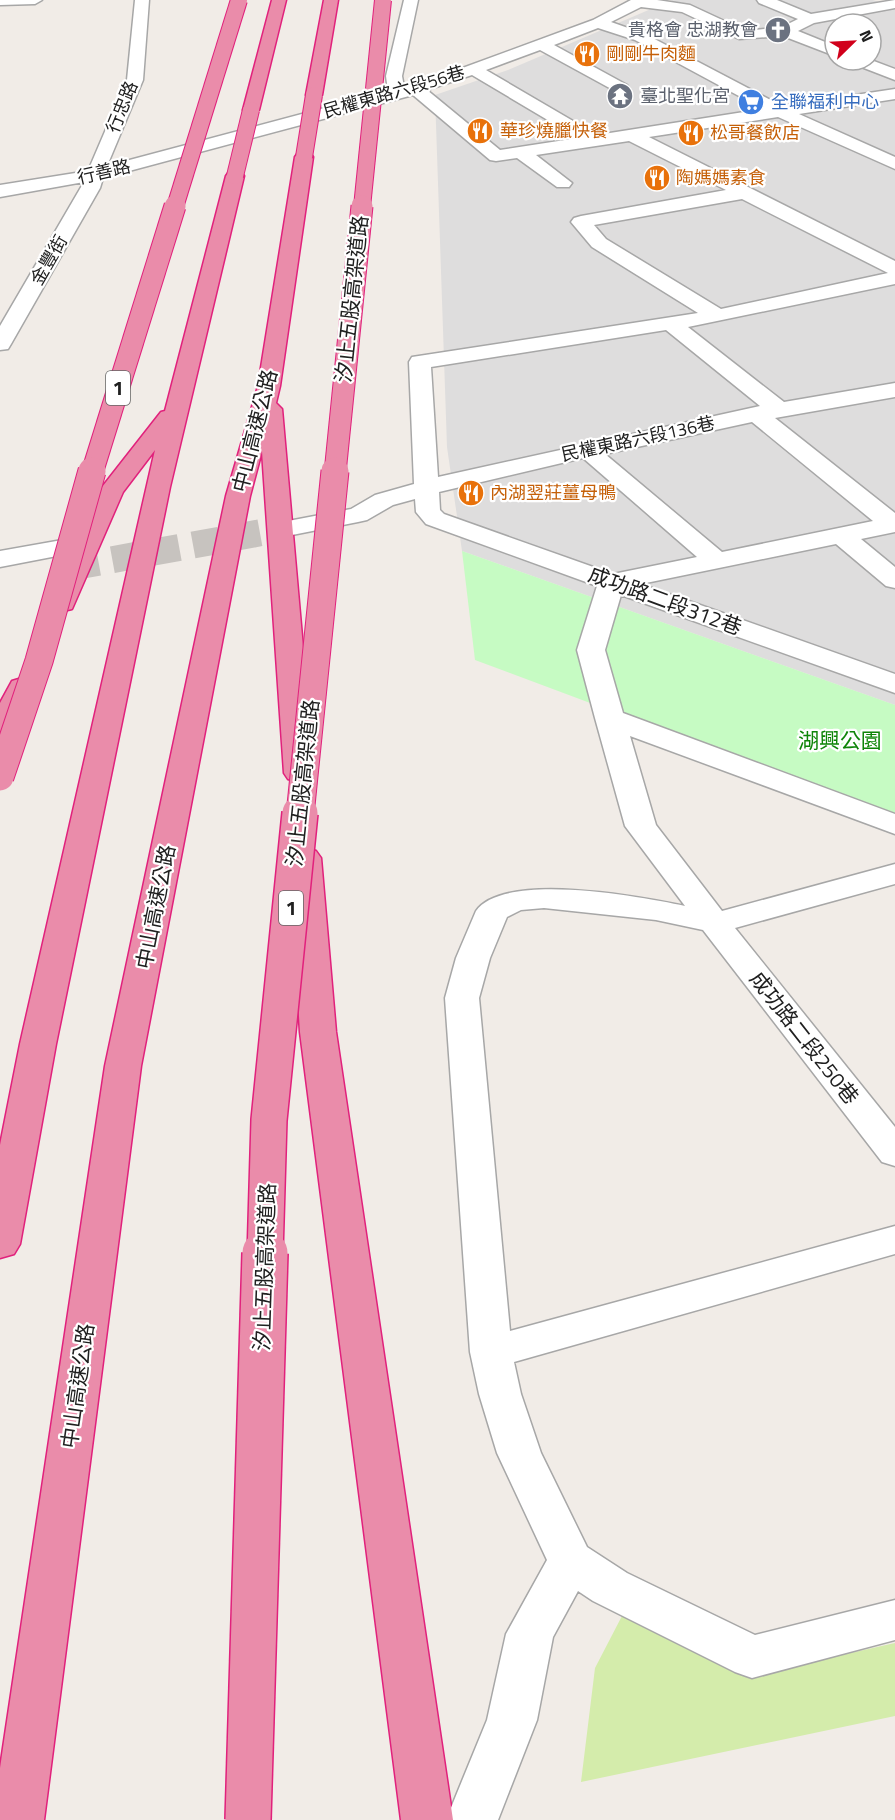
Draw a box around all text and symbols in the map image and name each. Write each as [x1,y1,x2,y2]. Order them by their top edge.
north arrow [823,12,883,72]
church icon: 貴格會 忠湖教會 [763,15,793,45]
place label: 貴格會 忠湖教會 [628,16,758,43]
text: N [853,26,880,46]
restaurant icon: 剛剛牛肉麵 [572,39,602,69]
place label: 剛剛牛肉麵 [606,40,696,67]
street label: 民權東路六段56巷 [320,58,468,125]
street label: 行忠路 [99,77,144,137]
temple icon: 臺北聖化宮 [605,81,635,111]
place label: 臺北聖化宮 [640,82,730,109]
supermarket icon: 全聯福利中心 [736,87,766,117]
place label: 全聯福利中心 [771,88,879,115]
restaurant icon: 華珍燒臘快餐 [465,116,495,146]
place label: 華珍燒臘快餐 [500,117,608,144]
restaurant icon: 松哥餐飲店 [676,118,706,148]
place label: 松哥餐飲店 [710,119,800,146]
street label: 行善路 [75,152,133,191]
restaurant icon: 陶媽媽素食 [642,163,672,193]
place label: 陶媽媽素食 [676,164,766,191]
street label: 汐止五股高架道路 [326,214,376,384]
street label: 金豐街 [23,230,74,290]
street label: 中山高速公路 [223,366,285,496]
road number: 1 [106,371,130,405]
street label: 民權東路六段136巷 [559,409,717,468]
restaurant icon: 內湖翌莊薑母鴨 [456,478,486,508]
place label: 內湖翌莊薑母鴨 [490,479,616,506]
street label: 成功路二段312巷 [584,557,747,643]
street label: 汐止五股高架道路 [277,698,327,868]
park label: 湖興公園 [798,724,882,756]
street label: 中山高速公路 [127,842,183,972]
road number: 1 [279,891,303,925]
street label: 成功路二段250巷 [743,964,867,1111]
street label: 汐止五股高架道路 [245,1182,283,1351]
street label: 中山高速公路 [52,1321,102,1450]

